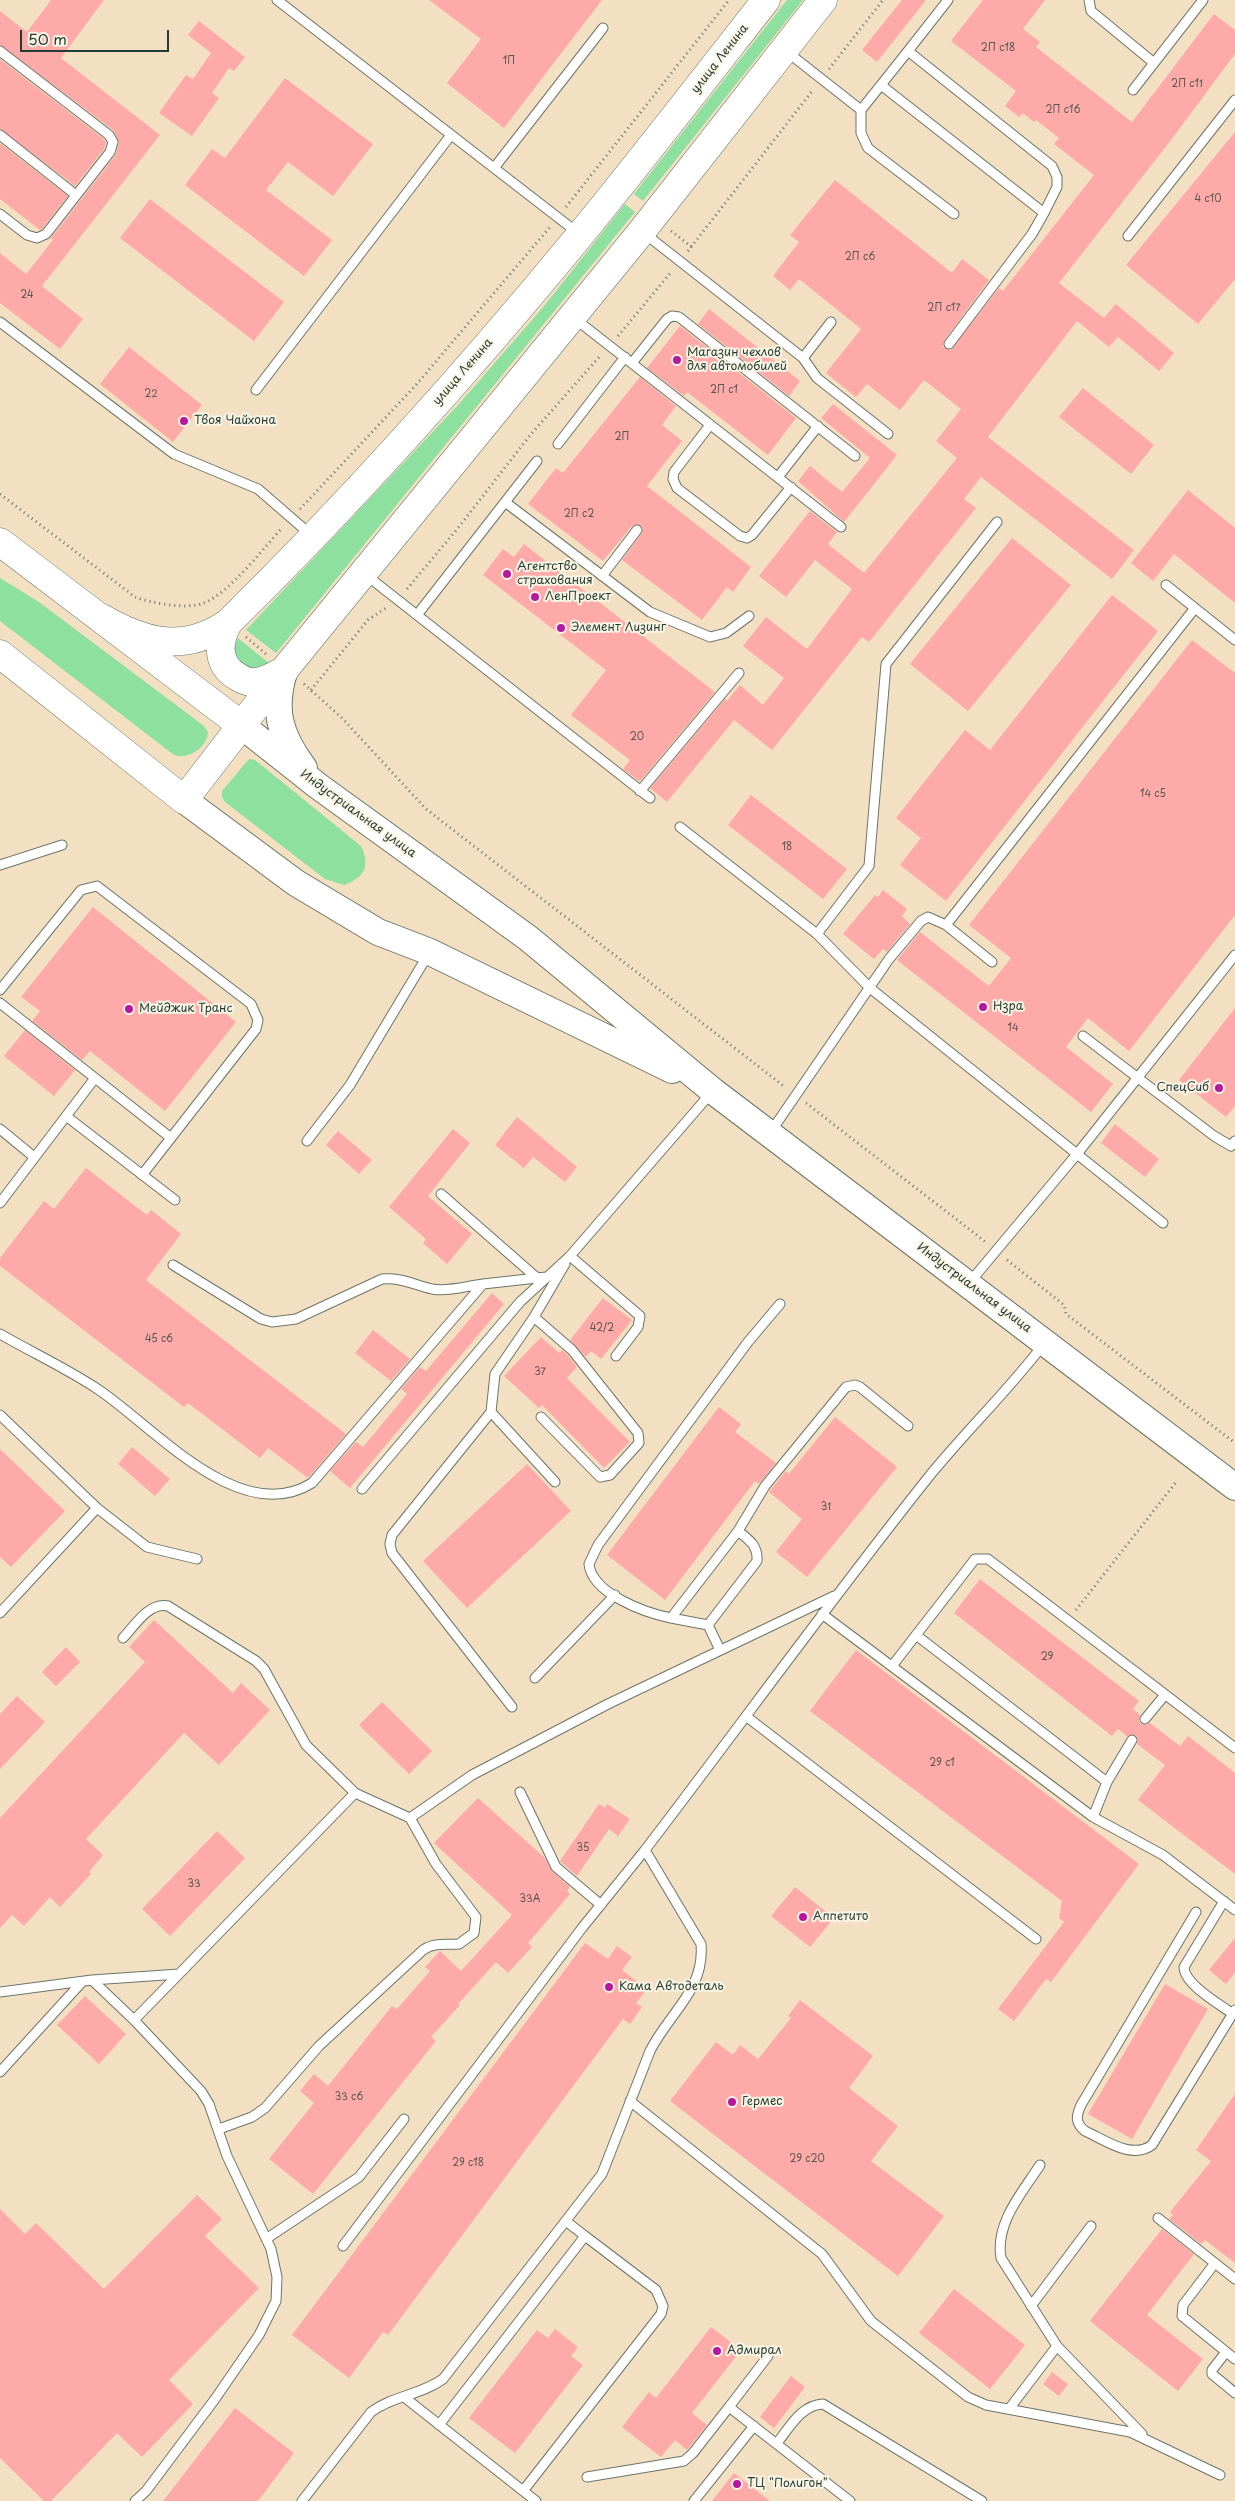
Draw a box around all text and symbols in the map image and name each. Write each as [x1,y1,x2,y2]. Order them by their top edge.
scale bar [22,20,171,52]
street label: улица Ленина [688,21,752,97]
text: 50 m [28,27,67,50]
house number: 2П с18 [981,42,1015,54]
house number: 1П [503,55,515,67]
house number: 2П с11 [1171,78,1203,90]
house number: 2П с16 [1045,104,1081,116]
house number: 4 с10 [1195,193,1221,205]
house number: 2П с6 [845,251,875,263]
house number: 24 [20,289,34,301]
house number: 2П с17 [927,302,961,314]
street label: улица Ленина [430,336,496,408]
place label: Магазин чехлов для автомобилей [687,346,787,374]
marker: Магазин чехлов для автомобилей [671,354,683,366]
house number: 2П с1 [710,384,738,396]
house number: 22 [144,388,158,400]
place label: Твоя Чайхона [194,414,276,428]
marker: Твоя Чайхона [178,415,190,427]
house number: 2П [614,431,630,443]
house number: 2П с2 [564,508,594,520]
place label: Агентство страхования [517,560,593,588]
marker: Агентство страхования [501,568,513,580]
place label: ЛенПроект [545,590,611,604]
marker: ЛенПроект [529,591,541,603]
place label: Элемент Лизинг [571,621,666,635]
marker: Элемент Лизинг [555,622,567,634]
house number: 20 [630,731,644,743]
street label: Индустриальная улица [297,767,419,861]
house number: 14 с5 [1140,788,1166,800]
house number: 18 [782,841,792,853]
place label: Нзра [993,1000,1023,1014]
marker: Нзра [977,1001,989,1013]
place label: Мейджик Транс [139,1002,233,1016]
marker: Мейджик Транс [123,1003,135,1015]
house number: 14 [1007,1022,1019,1034]
place label: СпецСиб [1157,1081,1209,1095]
marker: СпецСиб [1213,1082,1225,1094]
street label: Индустриальная улица [914,1240,1034,1336]
house number: 42/2 [590,1322,614,1334]
house number: 45 с6 [145,1333,173,1345]
house number: 37 [534,1366,546,1378]
house number: 31 [821,1501,831,1513]
house number: 29 [1041,1651,1053,1663]
house number: 29 с1 [929,1757,955,1769]
house number: 35 [577,1842,589,1854]
house number: 33 [187,1878,201,1890]
house number: 33А [520,1893,540,1905]
place label: Аппетито [813,1910,868,1924]
marker: Аппетито [797,1911,809,1923]
place label: Кама Автодеталь [619,1980,724,1994]
marker: Кама Автодеталь [603,1981,615,1993]
house number: 33 с6 [335,2091,363,2103]
place label: Гермес [742,2095,783,2109]
marker: Гермес [726,2096,738,2108]
house number: 29 с20 [789,2153,825,2165]
house number: 29 с18 [452,2157,484,2169]
place label: Адмирал [727,2344,782,2358]
marker: Адмирал [711,2345,723,2357]
place label: ТЦ "Полигон" [747,2477,828,2491]
marker: ТЦ "Полигон" [731,2478,743,2490]

